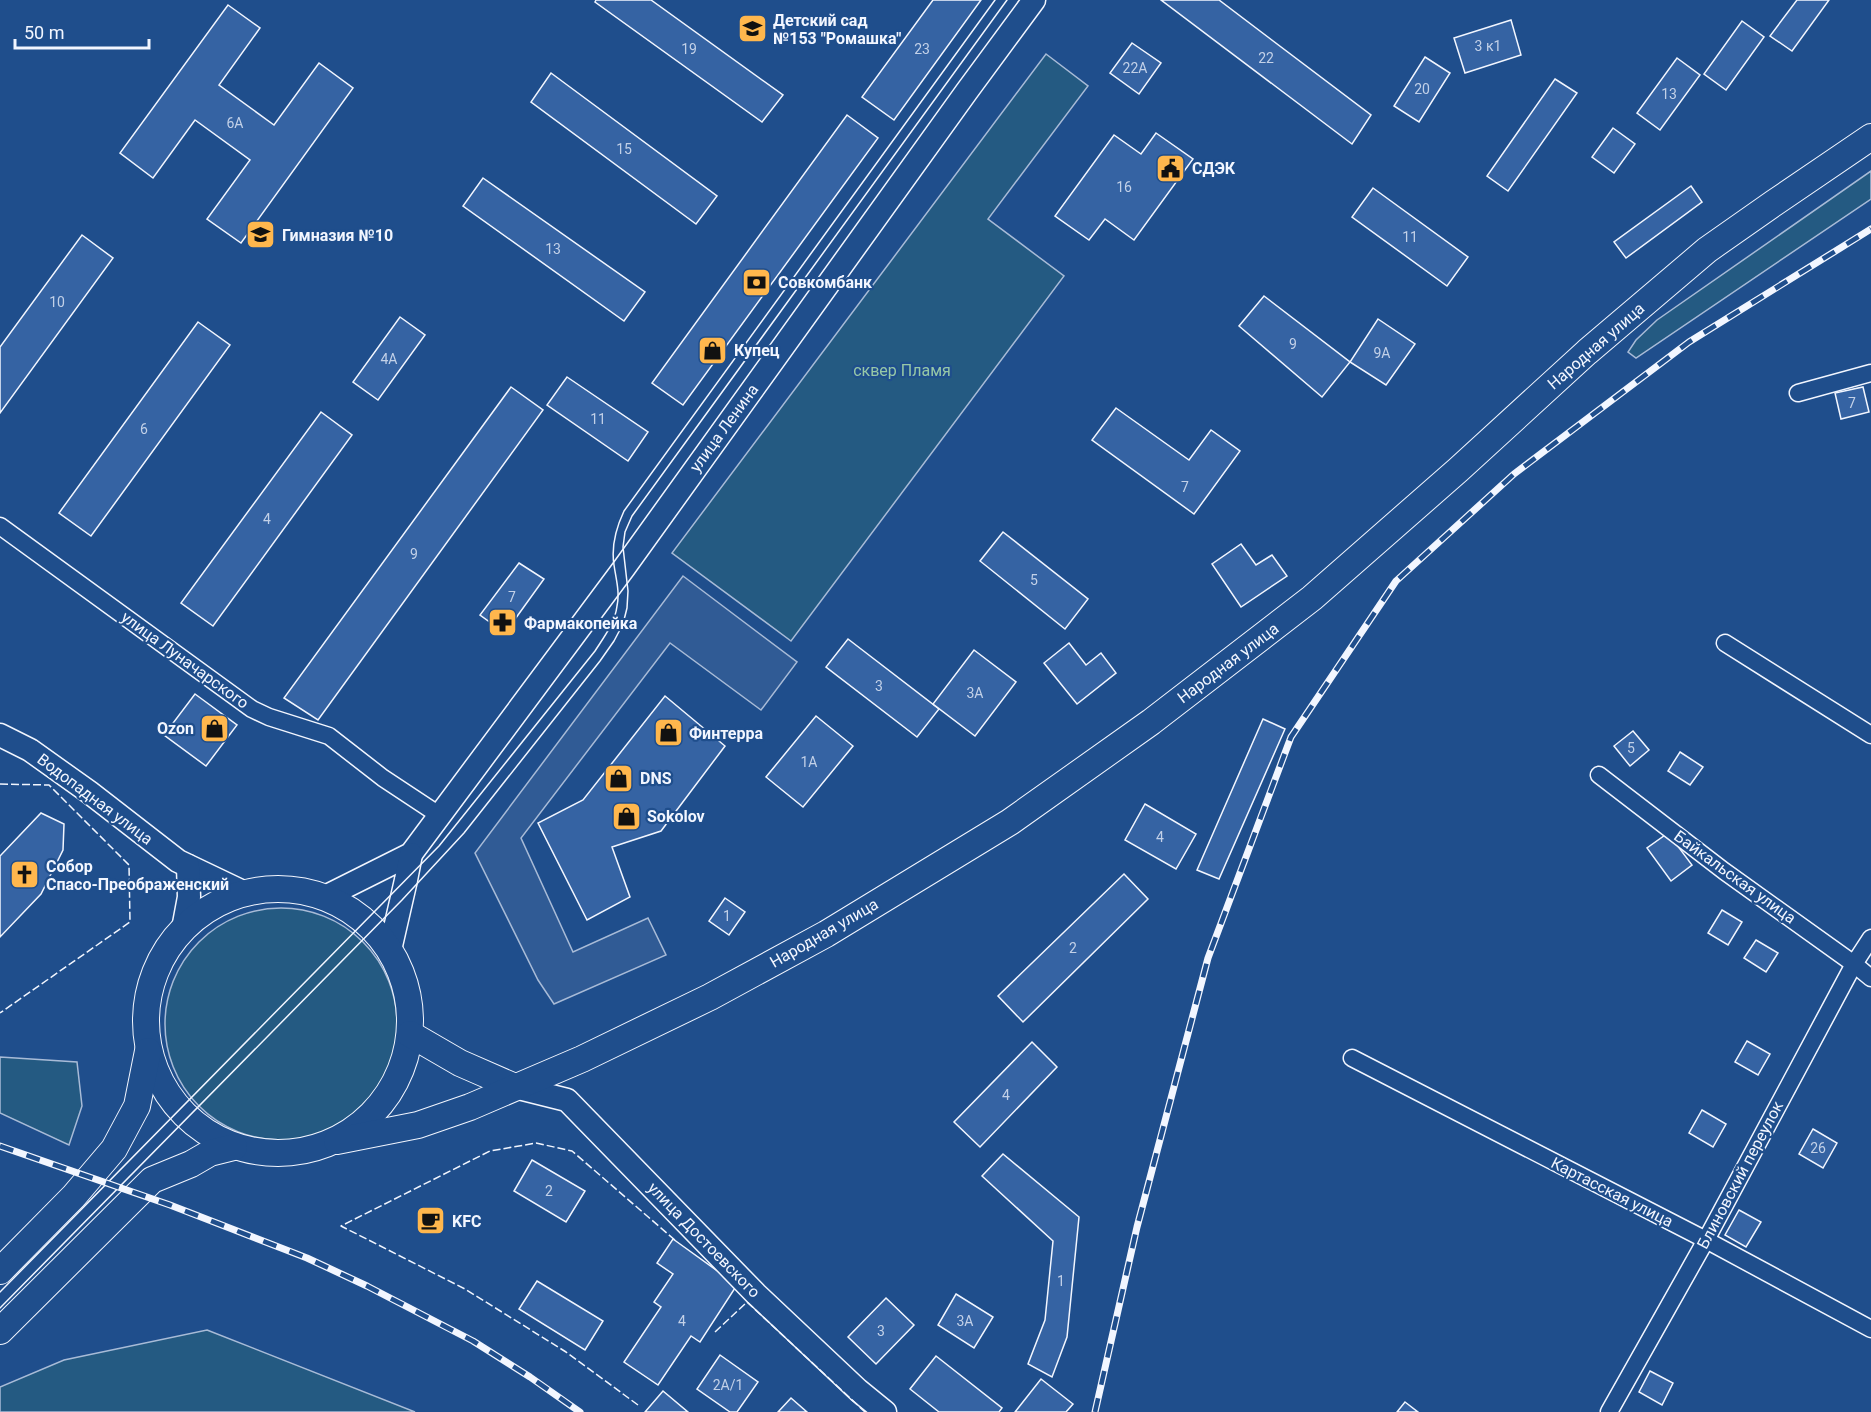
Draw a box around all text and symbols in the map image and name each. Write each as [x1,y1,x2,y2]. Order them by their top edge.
place label: Детский сад №153 "Ромашка" [773,11,901,48]
scale bar [15,12,148,50]
school or university icon: Детский сад №153 "Ромашка" [736,13,768,45]
text: 50 m [24,22,64,43]
house number: 3 к1 [1475,38,1501,54]
house number: 19 [681,41,697,57]
house number: 23 [914,41,930,57]
house number: 22 [1258,50,1274,66]
house number: 22А [1123,60,1147,76]
house number: 20 [1414,81,1430,97]
house number: 13 [1661,86,1677,102]
house number: 6А [226,115,244,131]
house number: 15 [616,141,632,157]
public building icon: СДЭК [1155,152,1187,184]
place label: СДЭК [1192,159,1236,178]
house number: 16 [1116,179,1132,195]
school or university icon: Гимназия №10 [245,219,277,251]
place label: Гимназия №10 [282,226,393,245]
house number: 11 [1402,229,1418,245]
house number: 13 [545,241,561,257]
bank icon: Совкомбанк [741,266,773,298]
place label: Совкомбанк [778,273,873,292]
house number: 10 [49,294,65,310]
street label: Народная улица [1544,299,1648,393]
shop icon: Купец [697,334,729,366]
house number: 9 [1289,336,1297,352]
place label: Купец [734,341,780,360]
house number: 9А [1373,345,1391,361]
house number: 4А [380,351,398,367]
park label: сквер Пламя [853,361,951,380]
street label: улица Ленина [686,380,762,476]
house number: 7 [1848,395,1856,411]
house number: 11 [590,411,606,427]
house number: 6 [140,421,148,437]
house number: 7 [1181,479,1189,495]
house number: 4 [263,511,271,527]
house number: 9 [410,546,418,562]
house number: 5 [1030,572,1038,588]
house number: 7 [508,589,516,605]
street label: улица Луначарского [118,607,252,713]
pharmacy icon: Фармакопейка [487,607,519,639]
place label: Фармакопейка [524,614,638,633]
street label: Народная улица [1174,619,1282,707]
house number: 3 [875,678,883,694]
house number: 3А [966,685,984,701]
shop icon: Ozon [199,712,231,744]
shop icon: Финтерра [652,717,684,749]
place label: Ozon [157,719,194,738]
place label: Финтерра [689,724,763,743]
house number: 5 [1627,740,1635,756]
street label: Водопадная улица [34,749,156,849]
house number: 1А [800,754,818,770]
shop icon: DNS [603,762,635,794]
place label: DNS [640,769,672,788]
shop icon: Sokolov [610,800,642,832]
place label: Sokolov [647,807,705,826]
street label: Байкальская улица [1670,826,1800,928]
house number: 4 [1156,829,1164,845]
place label: Собор Спасо-Преображенский [46,857,229,894]
church icon: Собор Спасо-Преображенский [9,859,41,891]
street label: Народная улица [766,894,882,972]
house number: 1 [723,908,731,924]
house number: 2 [1069,940,1077,956]
house number: 4 [1002,1087,1010,1103]
street label: Блиновский переулок [1693,1097,1787,1252]
house number: 26 [1810,1140,1826,1156]
street label: Картасская улица [1548,1153,1676,1231]
street label: улица Достоевского [644,1178,764,1302]
house number: 2 [545,1183,553,1199]
cafe icon: KFC [415,1205,447,1237]
place label: KFC [452,1212,481,1231]
house number: 1 [1057,1273,1065,1289]
house number: 4 [678,1313,686,1329]
house number: 3А [956,1313,974,1329]
house number: 3 [877,1323,885,1339]
house number: 2А/1 [713,1377,743,1393]

